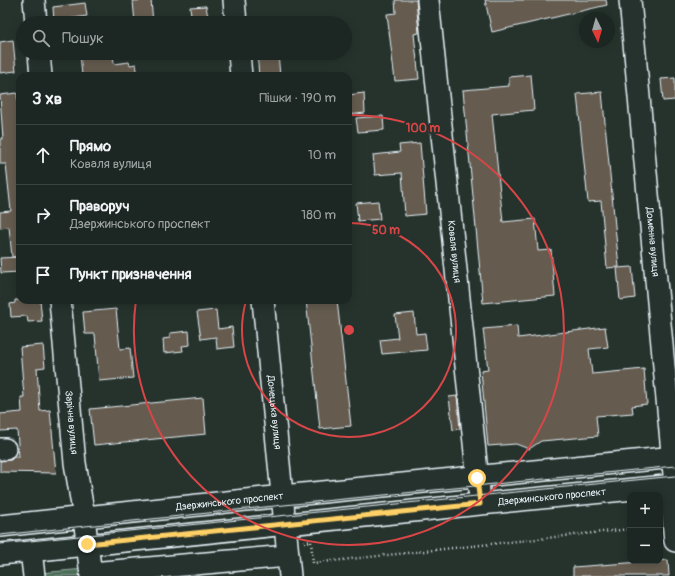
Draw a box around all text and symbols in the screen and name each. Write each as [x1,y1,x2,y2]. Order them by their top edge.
north arrow [579,12,615,48]
search box [16,16,352,60]
icon: search [30,27,52,49]
text: Пошук [62,29,104,48]
text: 3 хв [32,88,62,109]
text: Пішки · 190 m [259,90,336,106]
text: 100 m [406,121,441,136]
text: Прямо [70,137,111,156]
icon: ahead [32,144,54,166]
text: 10 m [308,147,336,163]
text: Коваля вулиця [70,156,152,172]
text: Праворуч [70,197,130,216]
icon: right [32,204,54,226]
street label: Доменна вулиця [643,206,662,277]
text: 180 m [301,207,336,223]
text: Дзержинського проспект [70,216,210,232]
street label: Коваля вулиця [445,220,463,284]
text: 50 m [372,223,400,238]
icon: arrive [32,264,54,286]
text: Пункт призначення [70,265,191,284]
centre of rings [342,323,356,337]
street label: Донецька вулиця [264,374,284,450]
street label: Зарічна вулиця [62,390,80,455]
route start [468,469,486,487]
street label: Дзержинського проспект [497,486,606,508]
street label: Дзержинського проспект [174,490,284,513]
map controls [627,492,663,564]
button: + [627,492,663,528]
button: − [627,528,663,564]
route end [78,535,96,553]

